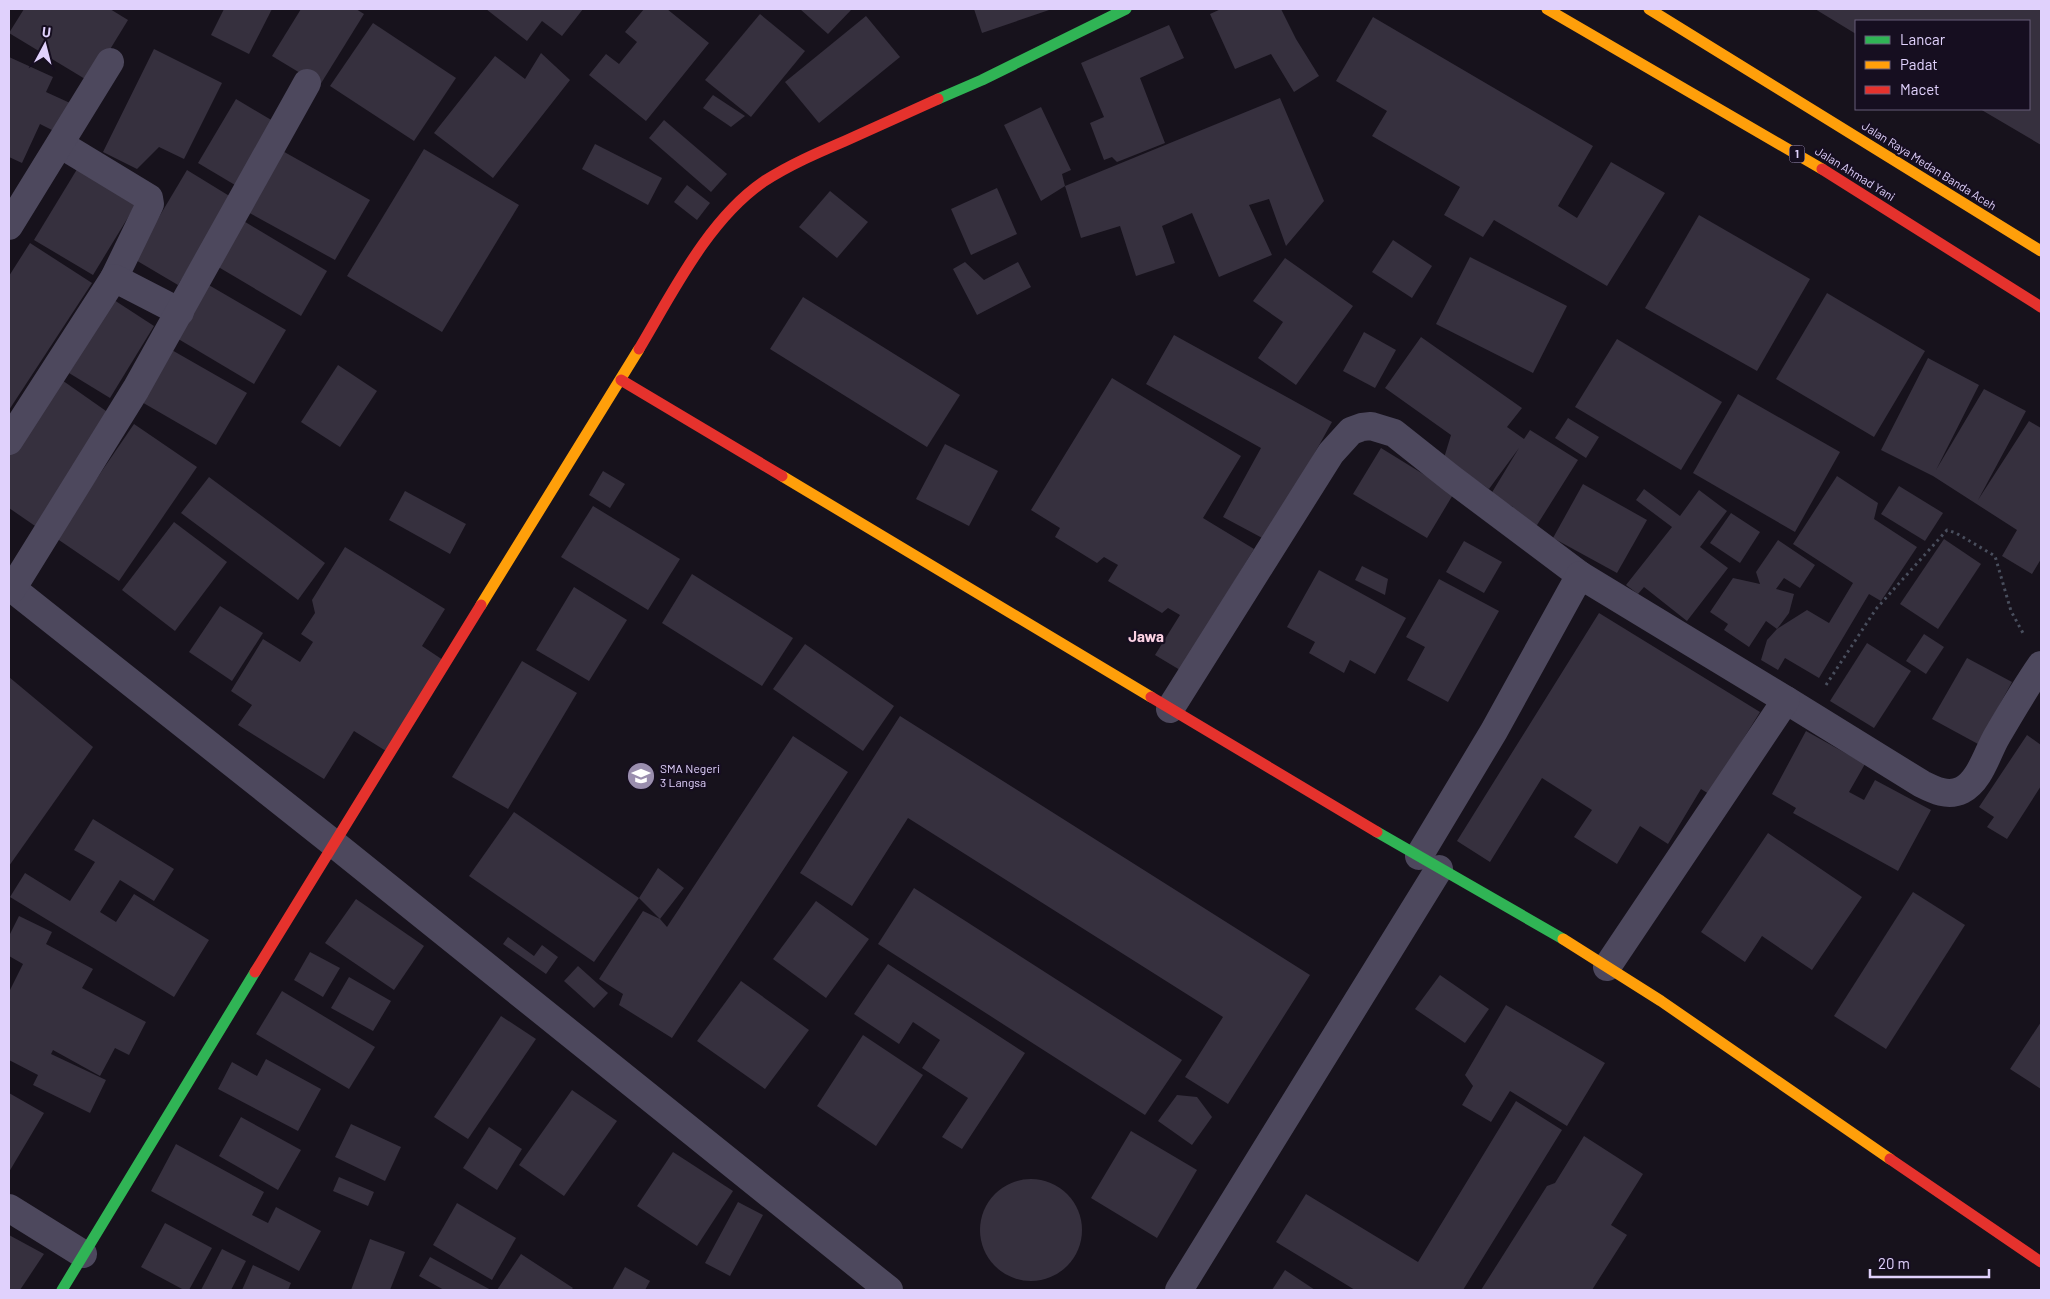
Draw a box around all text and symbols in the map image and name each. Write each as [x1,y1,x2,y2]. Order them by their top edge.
north arrow [20,20,70,70]
legend [1855,20,2030,110]
text: U [41,23,52,41]
text: Lancar [1900,30,1946,48]
text: Padat [1900,55,1938,73]
text: Macet [1900,80,1940,98]
street label: Jalan Raya Medan Banda Aceh [1860,118,1999,212]
street label: Jalan Ahmad Yani [1813,143,1898,203]
road number: 1 [1790,146,1804,162]
district label: Jawa [1128,627,1164,645]
school or university icon: SMA Negeri 3 Langsa [626,761,656,791]
place label: SMA Negeri 3 Langsa [660,761,720,789]
scale bar [1870,1246,1989,1278]
text: 20 m [1878,1254,1910,1272]

